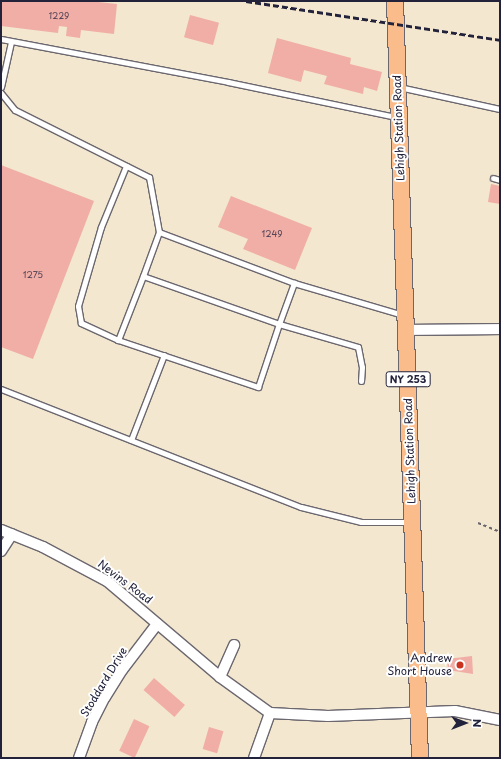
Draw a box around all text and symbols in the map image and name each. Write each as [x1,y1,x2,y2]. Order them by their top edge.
house number: 1229 [49,10,69,20]
street label: Lehigh Station Road [391,75,407,181]
house number: 1249 [262,228,282,238]
house number: 1275 [23,269,43,279]
road number: NY 253 [385,371,431,387]
street label: Lehigh Station Road [402,398,418,504]
street label: Nevins Road [95,557,155,607]
street label: Stoddard Drive [78,645,130,719]
place label: Andrew Short House [387,652,452,678]
marker: Andrew Short House [455,660,465,670]
north arrow [445,703,485,743]
text: N [469,719,486,727]

